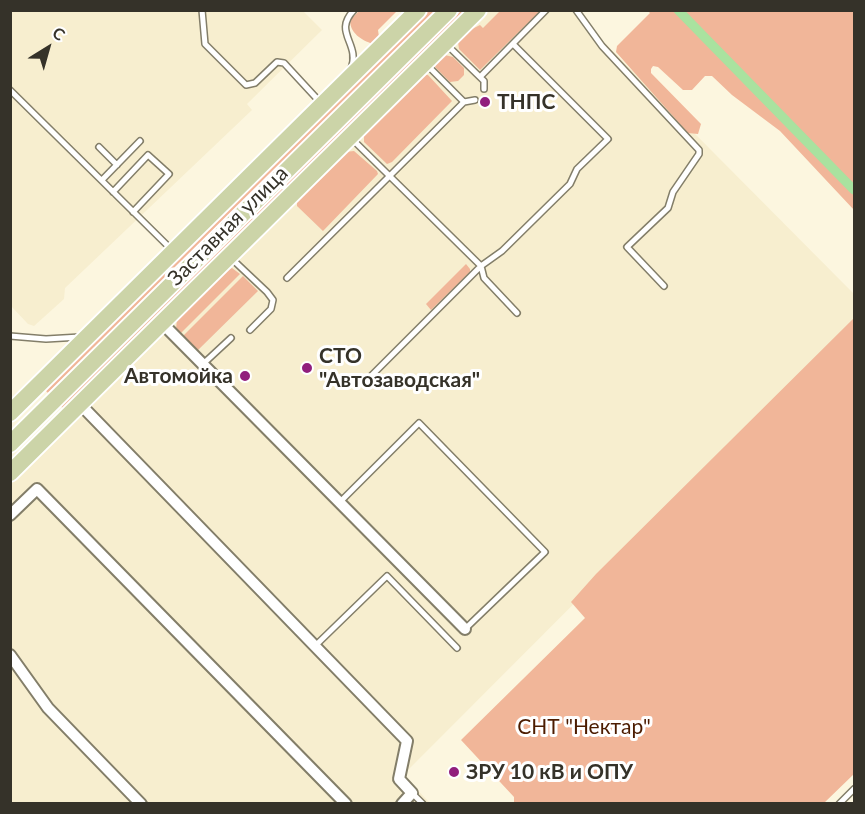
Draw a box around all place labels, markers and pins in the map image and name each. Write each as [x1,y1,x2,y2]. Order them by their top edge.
place label: ТНПС [497,89,555,115]
marker: ТНПС [478,95,492,109]
place label: СТО "Автозаводская" [319,343,480,393]
marker: СТО "Автозаводская" [300,361,314,375]
place label: Автомойка [124,363,233,389]
marker: Автомойка [238,369,252,383]
place label: ЗРУ 10 кВ и ОПУ [466,759,633,785]
marker: ЗРУ 10 кВ и ОПУ [447,765,461,779]

